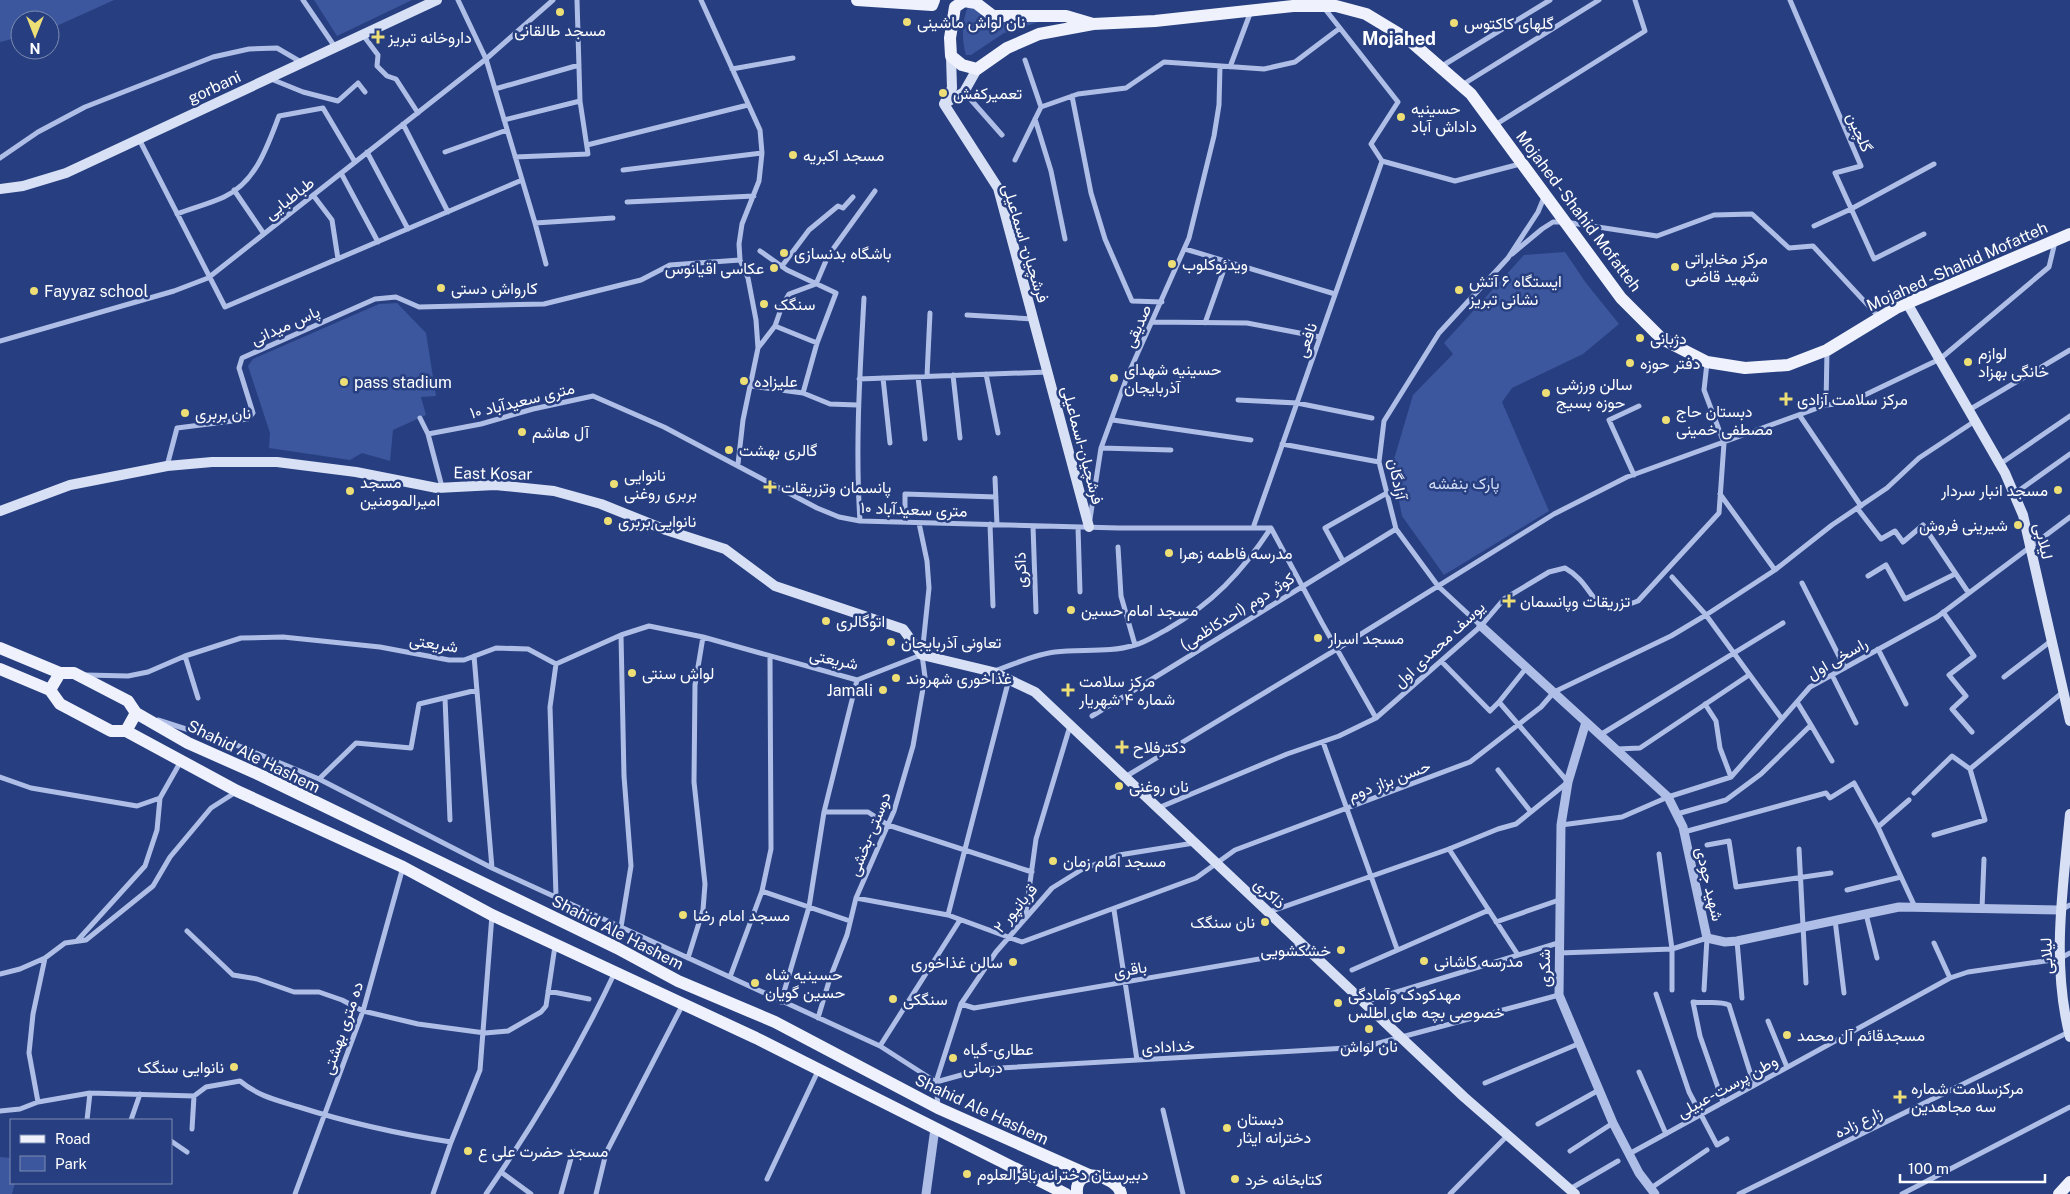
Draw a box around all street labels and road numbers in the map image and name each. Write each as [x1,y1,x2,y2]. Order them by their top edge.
street label: gorbani [185,67,244,108]
street label: گلچین [1841,110,1876,156]
street label: Mojahed - Shahid Mofatteh [1512,127,1645,295]
street label: طباطبایی [261,173,319,224]
street label: فرشچیان- اسماعیلی [997,181,1053,305]
street label: Mojahed - Shahid Mofatteh [1864,218,2051,315]
street label: پاس میدانی [248,302,323,351]
street label: صدیقی [1120,302,1156,351]
street label: نافعی [1292,320,1322,360]
street label: ۱۰ متری سعیدآباد [468,378,577,424]
street label: فرشچیان-اسماعیلی [1056,384,1107,507]
street label: آزادگان [1383,457,1411,503]
street label: East Kosar [453,463,533,484]
street label: ۱۰ متری سعیدآباد [860,498,968,522]
street label: لیلابی [2029,521,2057,561]
street label: ذاکری [1010,552,1032,588]
street label: کوثر دوم (احدکاظمی) [1177,569,1299,655]
street label: یوسف محمدی اول [1390,597,1490,692]
street label: شریعتی [408,630,460,658]
street label: راسخی اول [1804,633,1871,684]
street label: شریعتی [808,645,860,675]
street label: Shahid Ale Hashem [184,716,323,797]
street label: حسن بزاز دوم [1345,756,1434,806]
street label: دوستی-بخشی [844,789,896,879]
street label: شهید جودی [1691,845,1727,923]
street label: ذاکری [1249,874,1289,913]
street label: قربانپور ۲ [989,880,1043,938]
street label: Shahid Ale Hashem [549,891,687,974]
street label: لیلابی [2036,937,2058,975]
street label: شکری [1535,949,1555,987]
street label: باقری [1112,957,1148,983]
street label: ده متری بهشتی [318,979,368,1077]
street label: خدادادی [1141,1036,1195,1058]
street label: وطن پرست-عبیلی [1674,1051,1782,1124]
street label: Shahid Ale Hashem [912,1070,1052,1149]
street label: زارع زاده [1831,1103,1886,1144]

